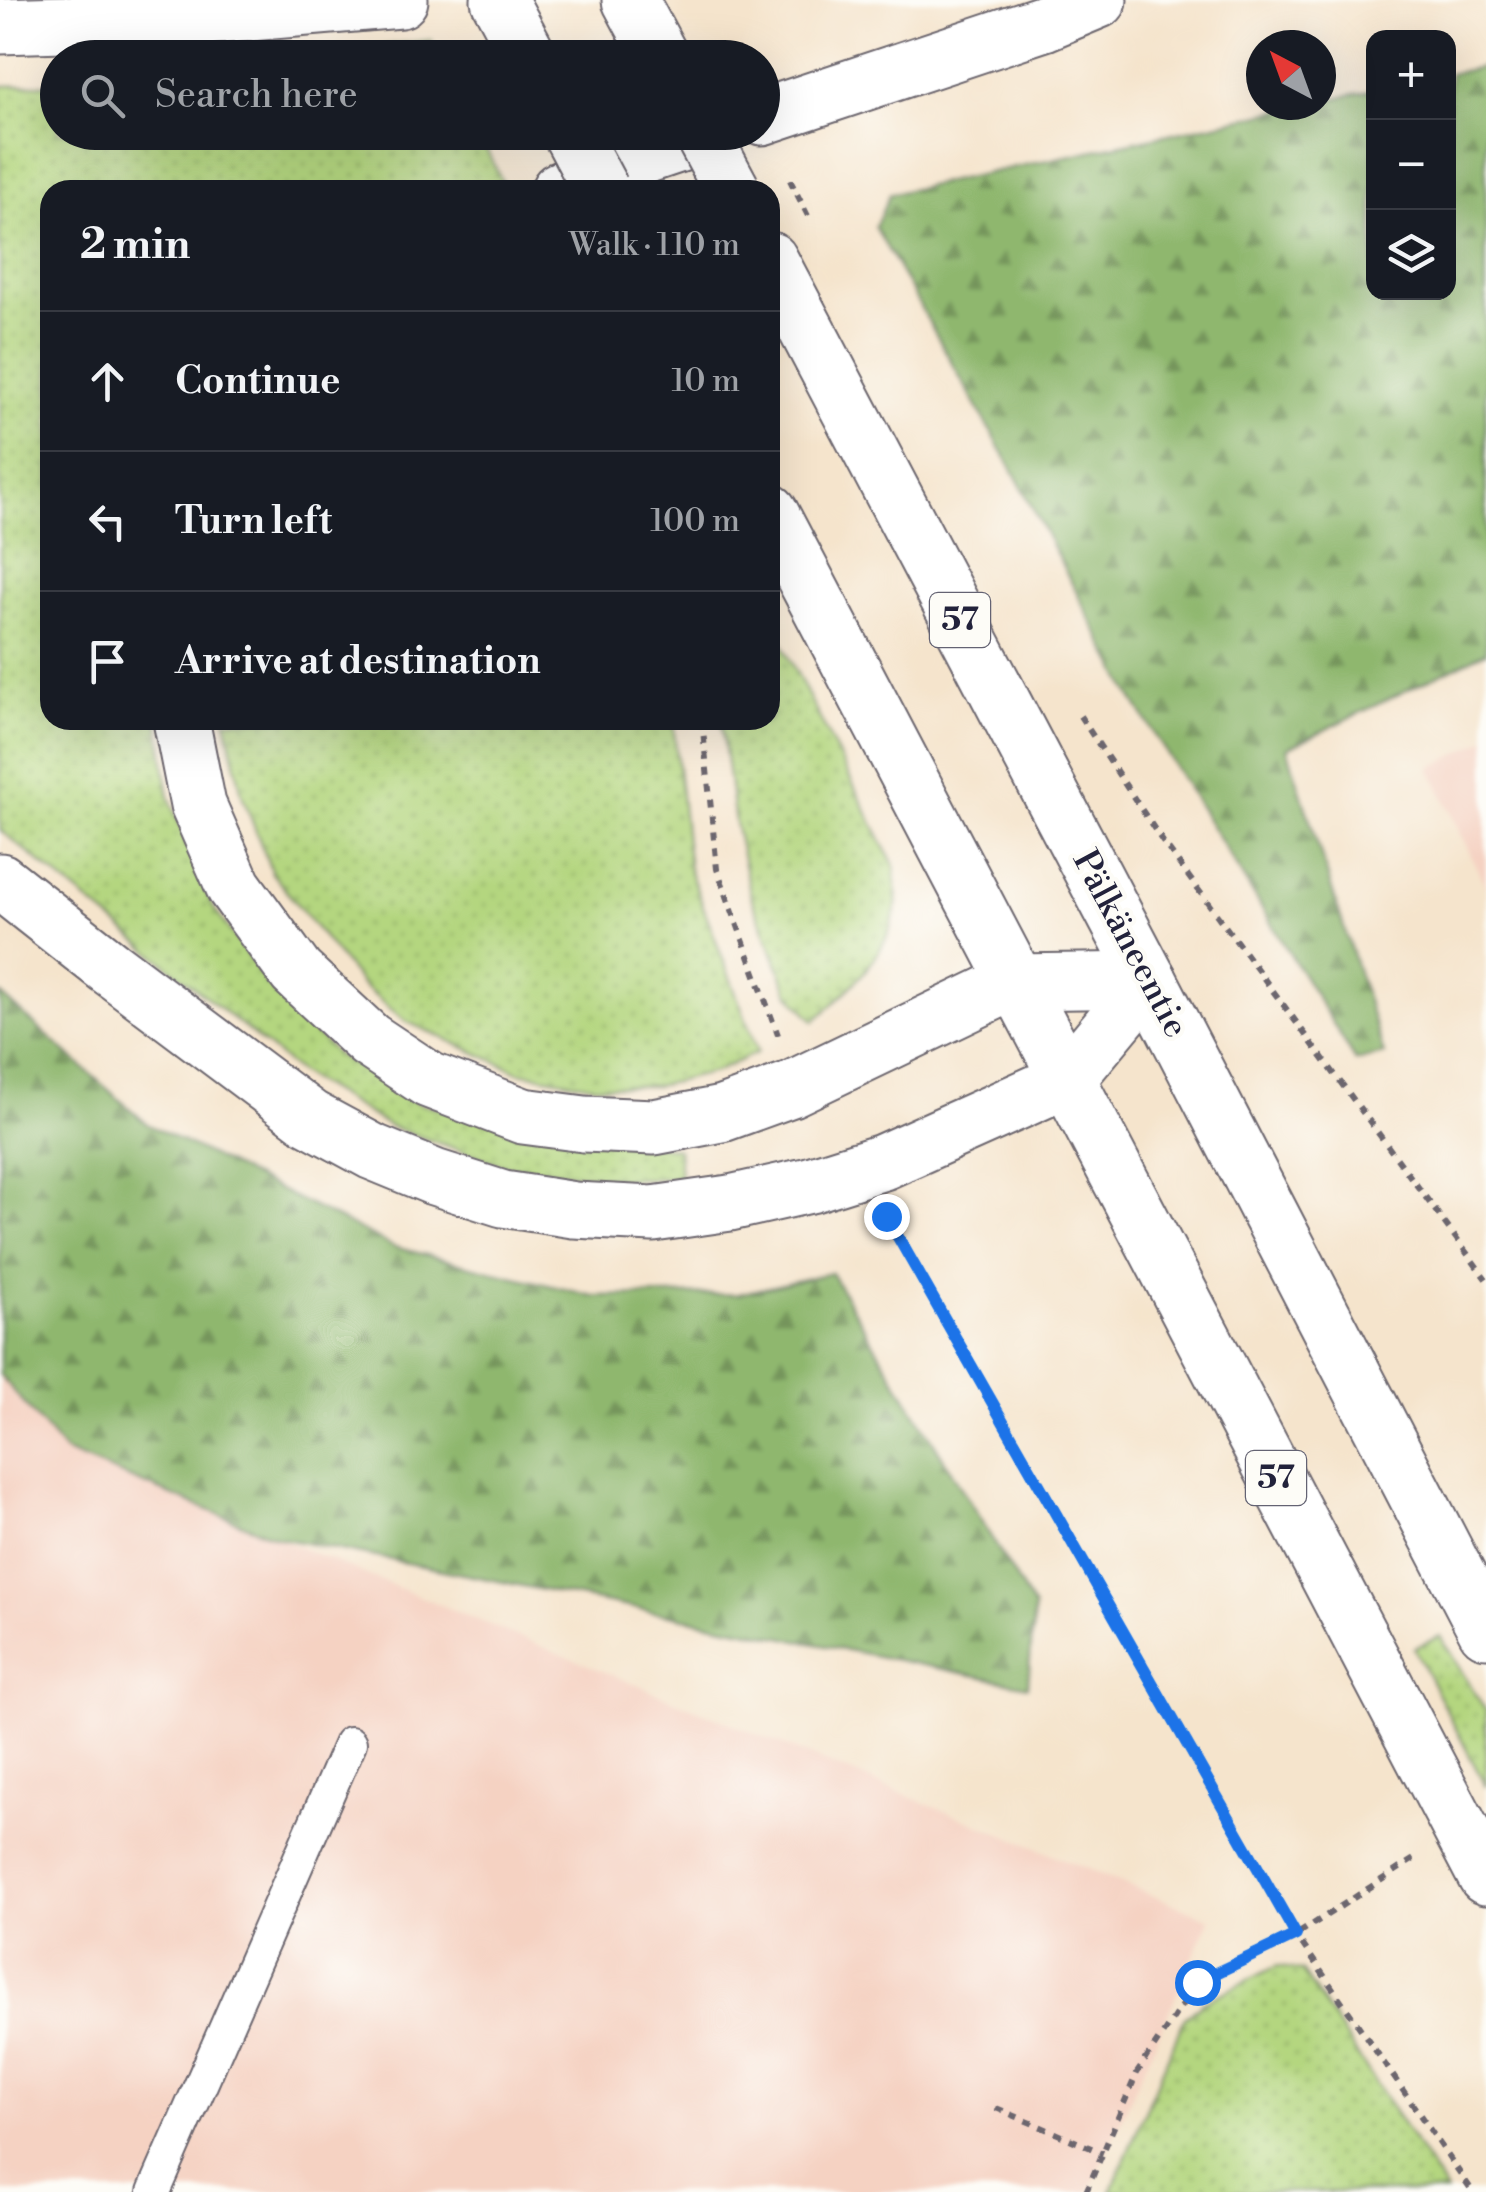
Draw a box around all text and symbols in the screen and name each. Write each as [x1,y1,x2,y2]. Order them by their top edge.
north arrow [1246,30,1336,120]
map controls [1366,30,1456,300]
button: + [1366,30,1456,120]
search box [40,40,780,150]
icon: search [75,68,130,123]
text: Search here [155,72,358,119]
button: − [1366,120,1456,210]
button: layers [1366,210,1456,300]
text: 2 min [80,219,190,272]
text: Walk · 110 m [569,225,740,265]
icon: ahead [80,354,135,409]
text: Continue [175,358,340,405]
text: 10 m [671,361,740,401]
icon: left [80,494,135,549]
text: Turn left [175,498,332,545]
text: 100 m [650,501,740,541]
road number: 57 [930,593,990,647]
icon: arrive [80,634,135,689]
text: Arrive at destination [175,638,541,685]
street label: Pälkäneentie [1063,843,1197,1045]
route end [864,1194,910,1240]
road number: 57 [1246,1451,1306,1505]
route start [1175,1960,1221,2006]

